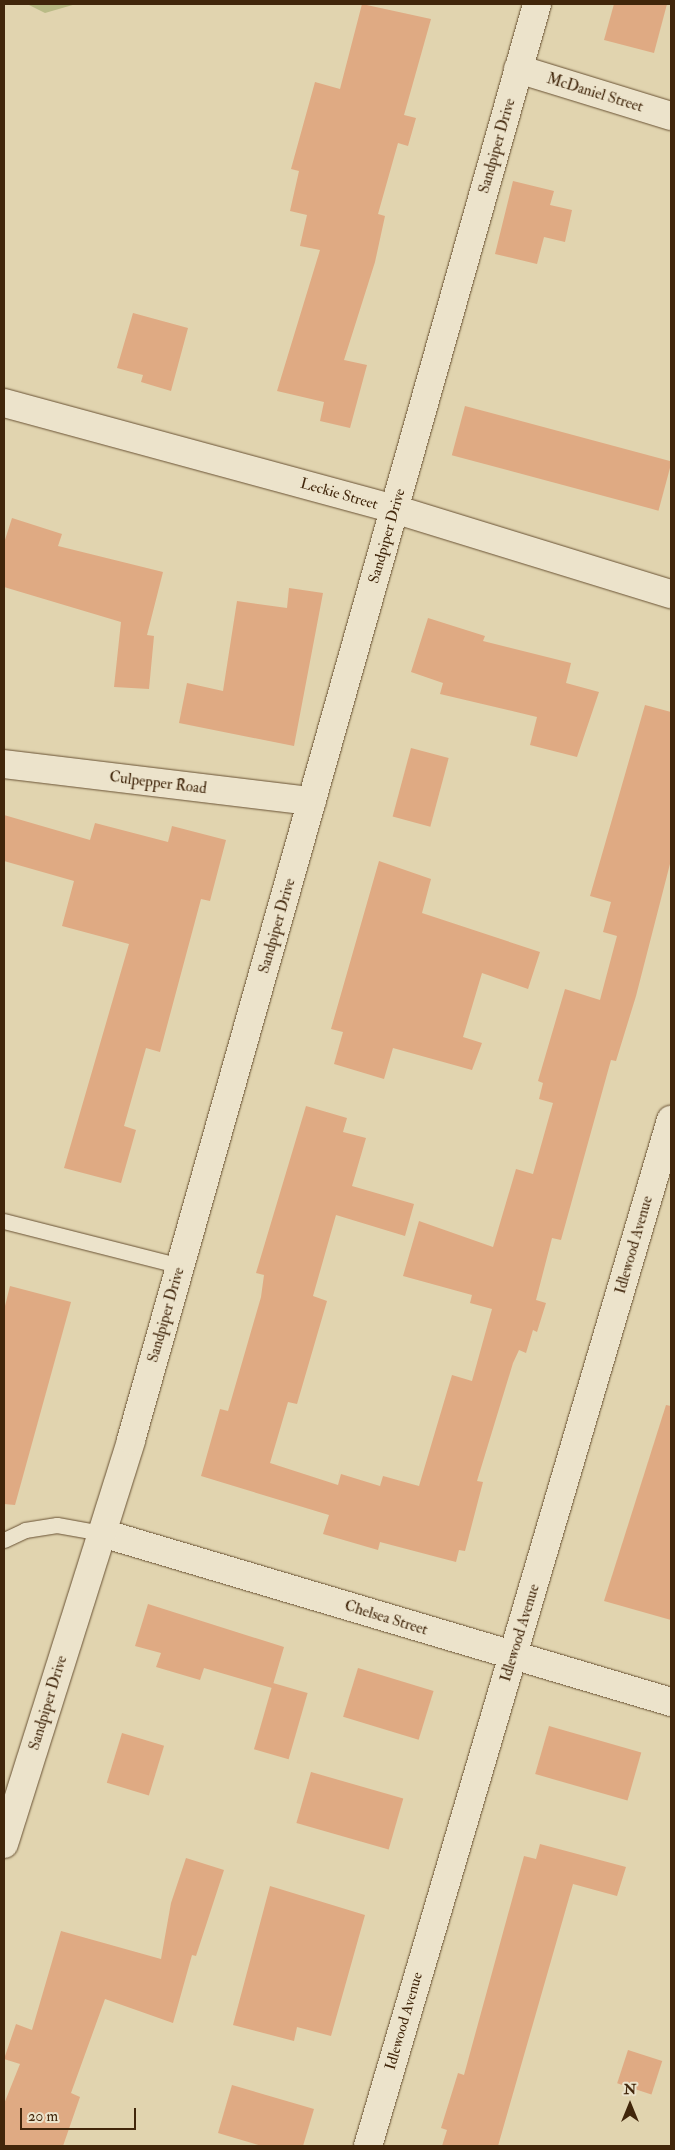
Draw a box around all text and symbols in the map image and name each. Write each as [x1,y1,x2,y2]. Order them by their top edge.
street label: McDaniel Street [545,70,645,116]
street label: Sandpiper Drive [475,96,519,196]
street label: Leckie Street [298,474,380,514]
street label: Sandpiper Drive [365,486,409,586]
street label: Culpepper Road [108,768,208,798]
street label: Sandpiper Drive [255,876,299,976]
street label: Idlewood Avenue [611,1194,657,1296]
street label: Sandpiper Drive [144,1265,188,1365]
street label: Idlewood Avenue [497,1582,543,1684]
street label: Chelsea Street [342,1597,430,1639]
street label: Sandpiper Drive [25,1654,71,1752]
street label: Idlewood Avenue [381,1970,427,2072]
north arrow [605,2080,655,2130]
text: N [624,2081,636,2098]
scale bar [22,2098,139,2130]
text: 20 m [28,2107,58,2126]

